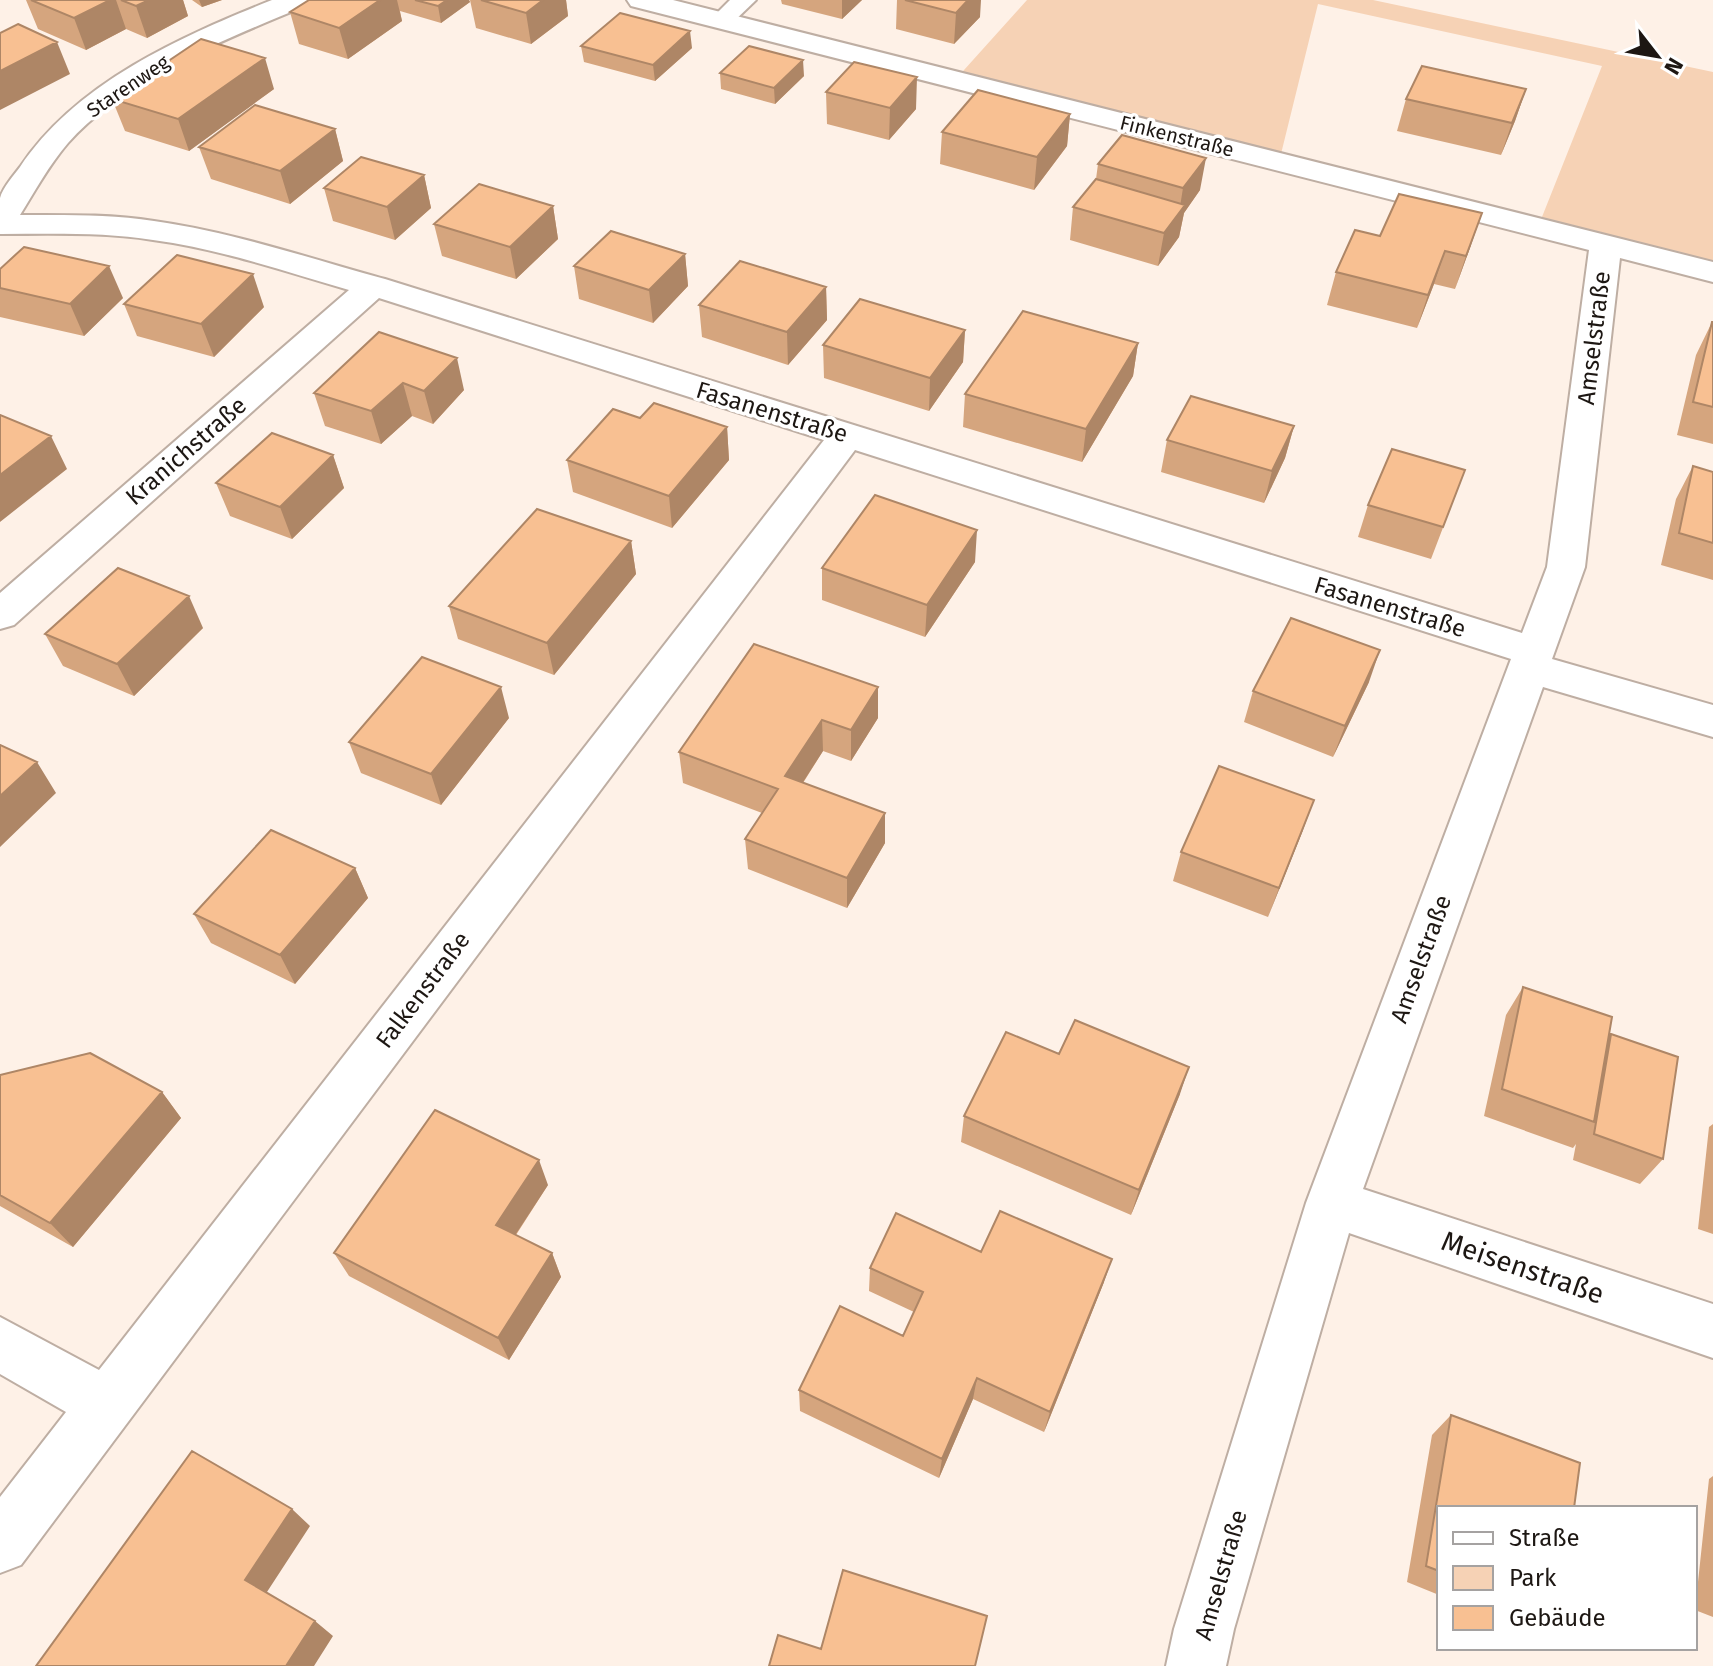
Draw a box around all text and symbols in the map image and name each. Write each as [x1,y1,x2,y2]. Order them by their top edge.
north arrow [1617,16,1697,96]
street label: Starenweg [82,49,174,122]
text: N [1658,53,1689,79]
street label: Finkenstraße [1118,110,1236,162]
street label: Amselstraße [1572,270,1616,406]
street label: Fasanenstraße [693,376,851,448]
street label: Kranichstraße [120,391,252,511]
street label: Fasanenstraße [1311,571,1469,643]
street label: Amselstraße [1385,891,1457,1027]
street label: Falkenstraße [370,926,476,1054]
street label: Meisenstraße [1437,1224,1608,1311]
legend [1437,1506,1697,1650]
street label: Amselstraße [1189,1507,1253,1643]
text: Straße [1509,1524,1580,1552]
text: Park [1509,1564,1557,1592]
text: Gebäude [1509,1604,1606,1632]

